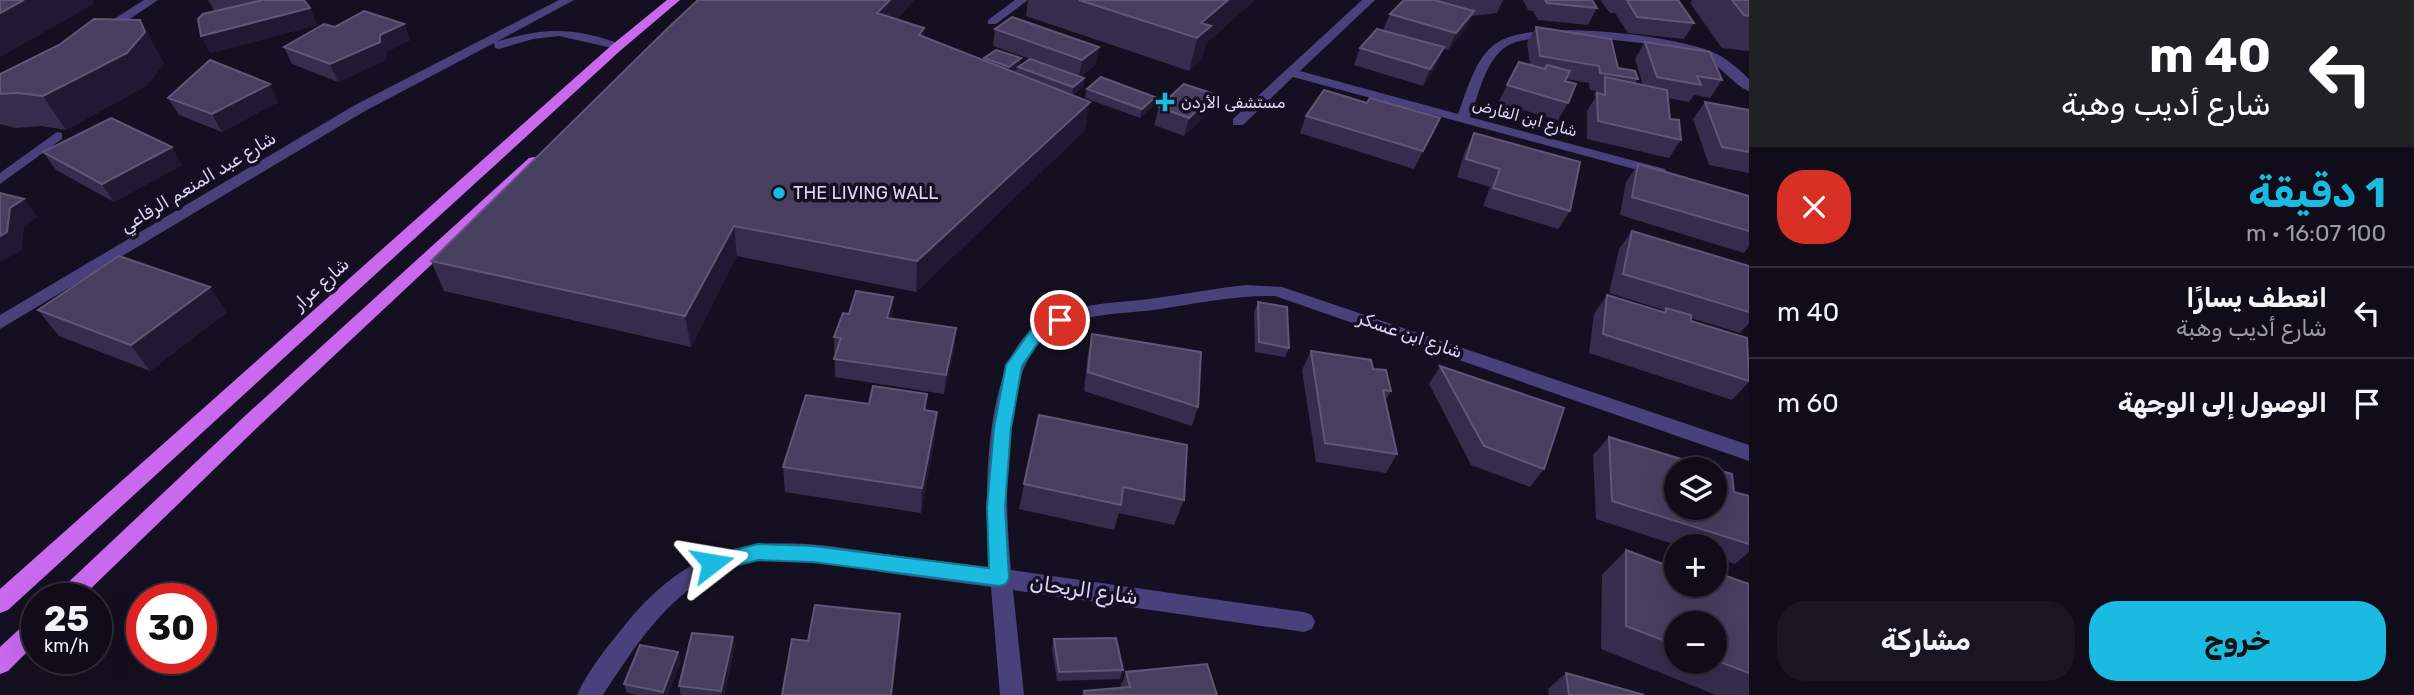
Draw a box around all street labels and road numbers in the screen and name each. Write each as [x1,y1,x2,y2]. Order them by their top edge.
street label: شارع ابن الفارض [1470,94,1579,143]
street label: شارع عبد المنعم الرفاعي [116,127,281,239]
street label: شارع عرار [287,253,354,316]
street label: شارع ابن عسكر [1353,306,1465,364]
street label: شارع الريحان [1028,570,1140,611]

